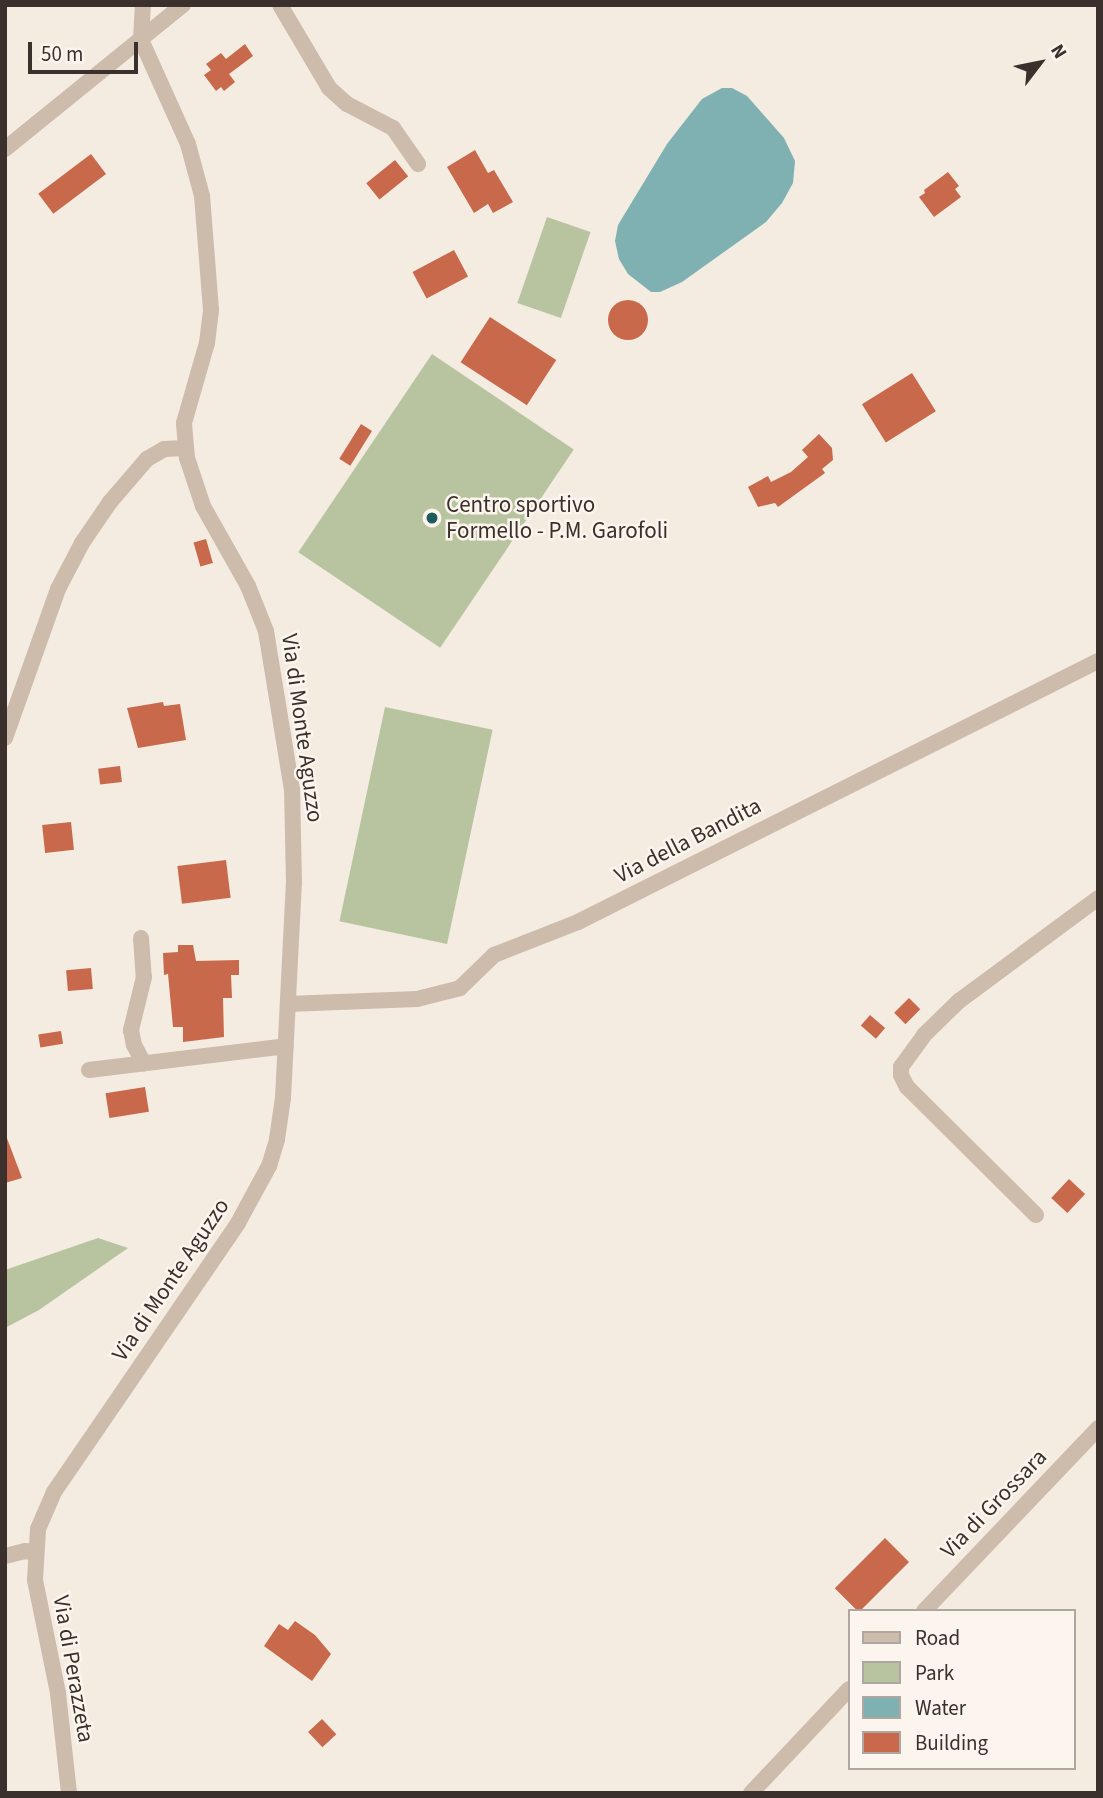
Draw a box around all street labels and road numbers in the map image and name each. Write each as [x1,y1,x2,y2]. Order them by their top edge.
street label: Via di Monte Aguzzo [275,632,329,824]
street label: Via della Bandita [610,792,766,890]
street label: Via di Monte Aguzzo [106,1193,236,1367]
street label: Via di Grossara [935,1444,1053,1564]
street label: Via di Perazzeta [46,1593,100,1745]

